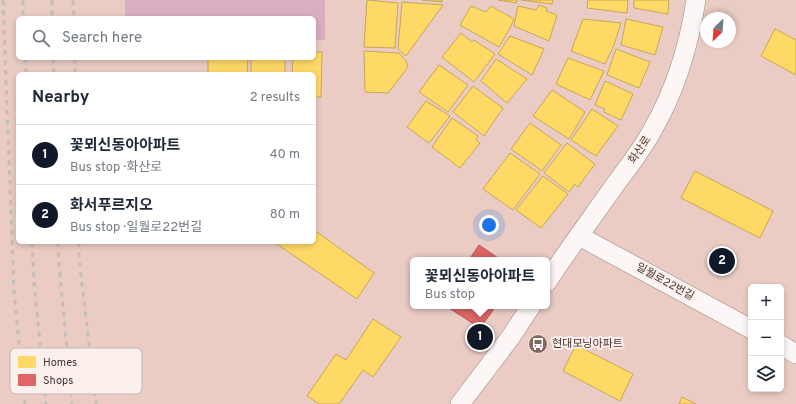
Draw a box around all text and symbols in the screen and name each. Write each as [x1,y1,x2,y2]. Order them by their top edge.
north arrow [700,12,736,48]
search box [16,16,316,60]
icon: search [30,27,52,49]
text: Search here [62,29,142,48]
text: Nearby [32,87,89,109]
text: 2 results [250,90,300,106]
street label: 화산로 [626,133,654,167]
text: 꽃뫼신동아아파트 [70,137,180,156]
text: 1 [42,147,48,163]
text: 40 m [270,147,300,163]
text: Bus stop · 화산로 [70,160,162,176]
text: 화서푸르지오 [70,197,153,216]
text: 2 [41,207,49,223]
text: 80 m [270,207,300,223]
your location [479,215,499,235]
text: Bus stop · 일월로22번길 [70,220,202,236]
pin: 2 [709,246,735,276]
popup [410,257,550,309]
street label: 일월로22번길 [634,260,696,304]
text: 꽃뫼신동아아파트 [425,268,535,287]
map controls [748,284,784,392]
button: + [748,284,784,320]
text: Bus stop [425,287,475,303]
button: − [748,320,784,356]
pin: 1 [467,322,493,352]
bus stop icon: 현대모닝아파트 [527,333,549,355]
place label: 현대모닝아파트 [552,337,623,351]
legend [10,348,142,394]
text: Homes [43,356,77,370]
button: layers [748,356,784,392]
text: Shops [43,374,73,388]

